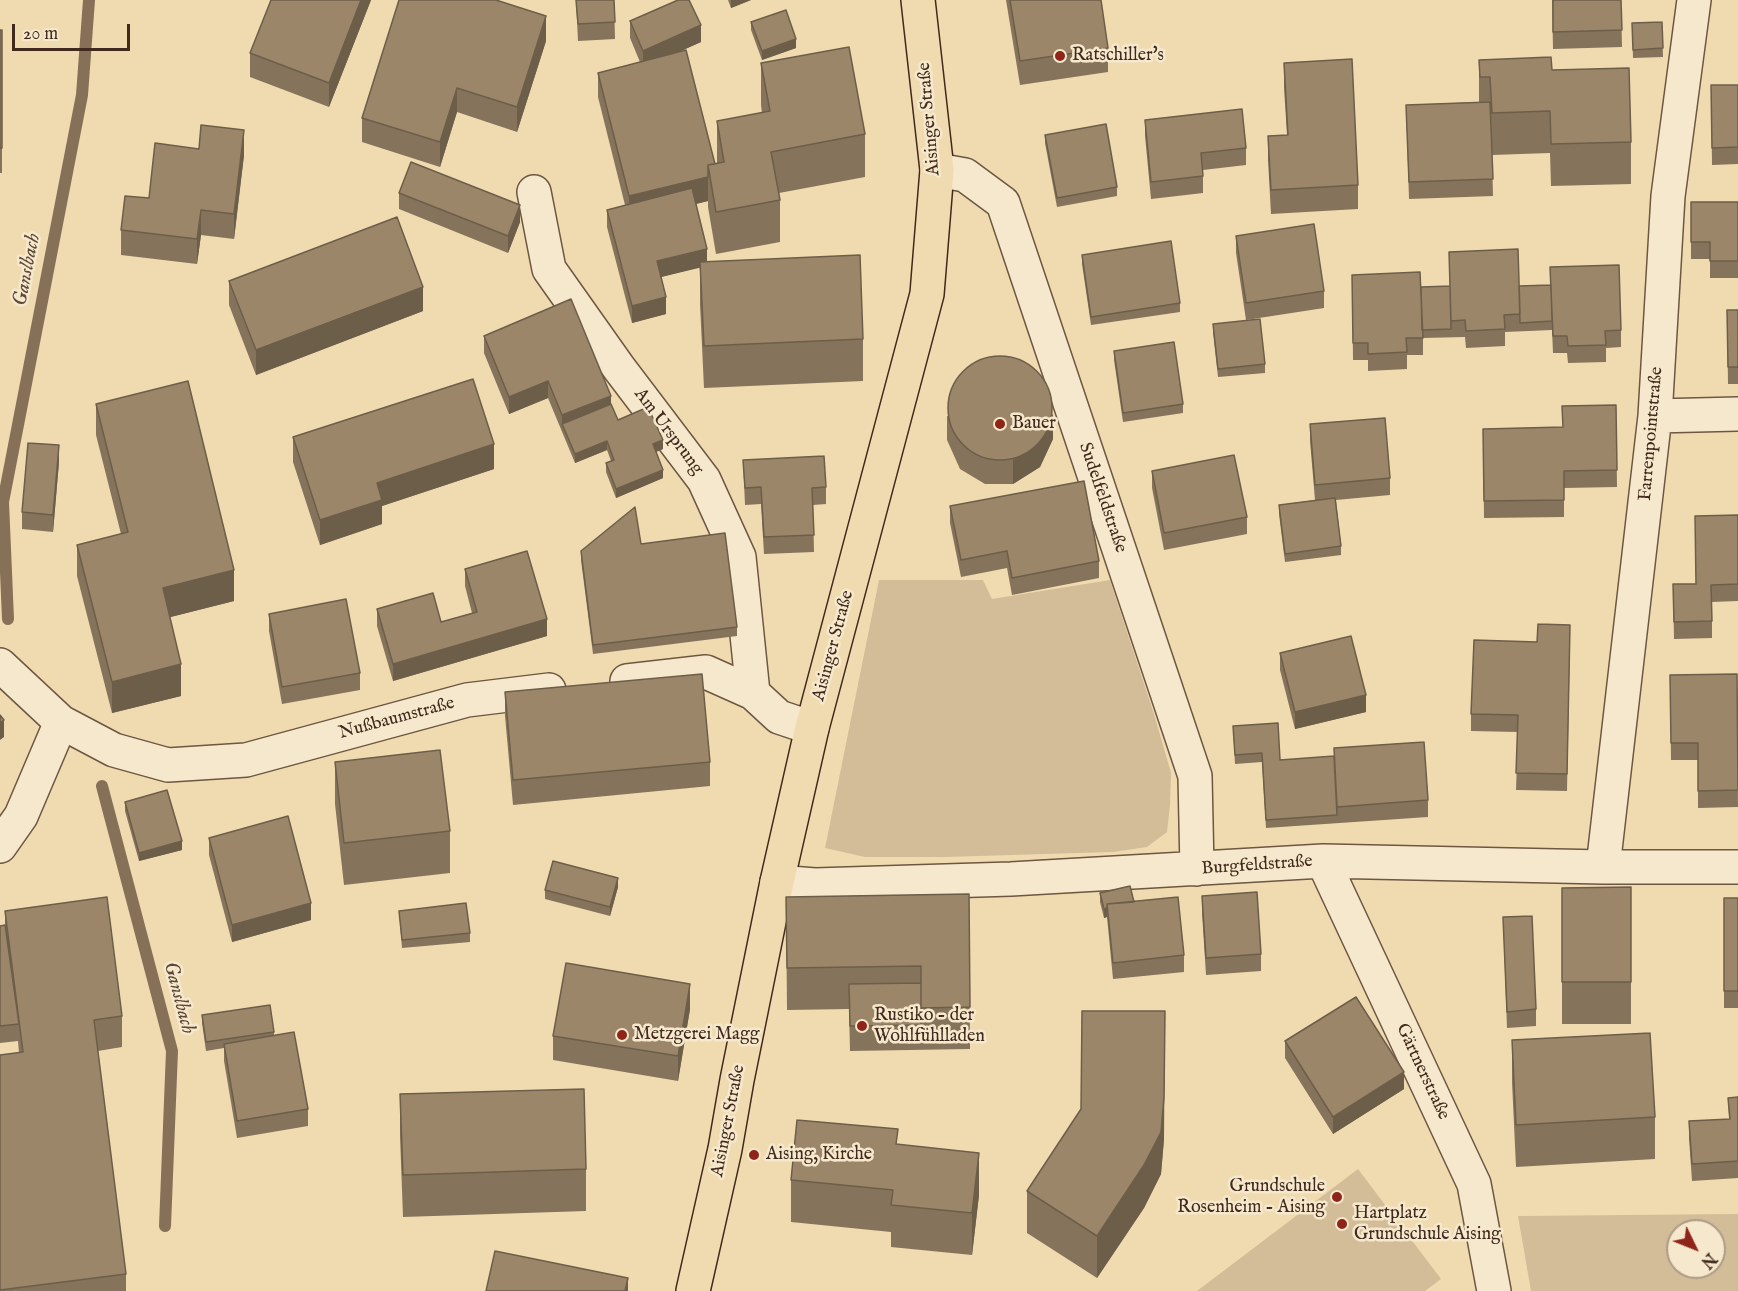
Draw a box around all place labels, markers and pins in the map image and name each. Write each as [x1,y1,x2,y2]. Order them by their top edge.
place label: Ratschiller's [1072,45,1164,67]
marker: Ratschiller's [1053,49,1067,63]
place label: Bauer [1012,413,1056,435]
marker: Bauer [993,417,1007,431]
place label: Rustiko - der Wohlfühlladen [874,1005,985,1048]
marker: Rustiko - der Wohlfühlladen [855,1019,869,1033]
place label: Metzgerei Magg [634,1024,759,1046]
marker: Metzgerei Magg [615,1028,629,1042]
place label: Aising, Kirche [766,1144,872,1166]
marker: Aising, Kirche [747,1148,761,1162]
place label: Grundschule Rosenheim - Aising [1177,1176,1325,1218]
marker: Grundschule Rosenheim - Aising [1330,1190,1344,1204]
place label: Hartplatz Grundschule Aising [1354,1203,1501,1246]
marker: Hartplatz Grundschule Aising [1335,1217,1349,1231]

